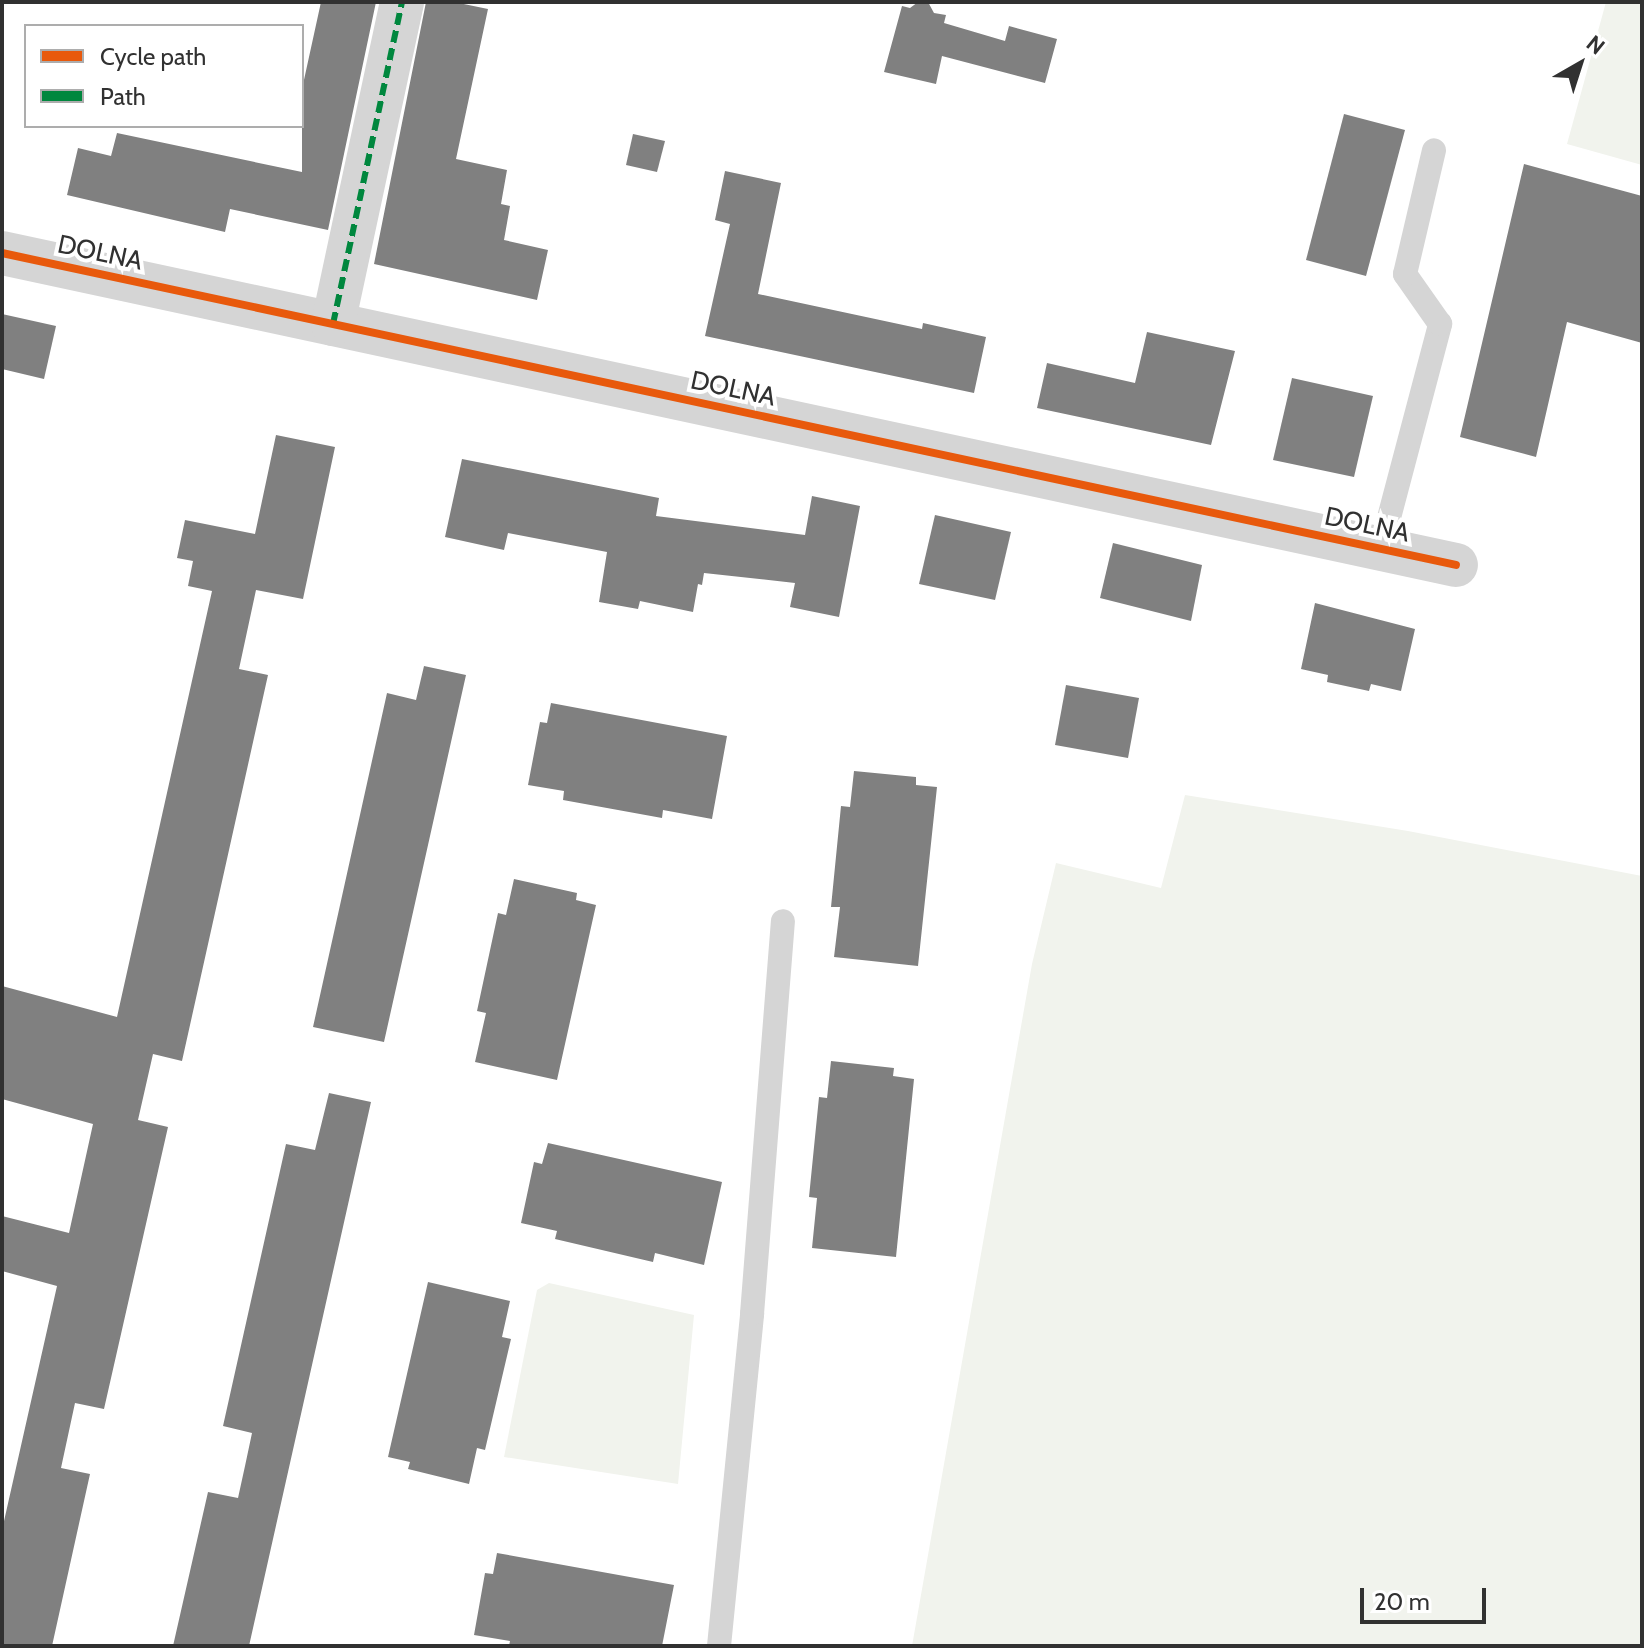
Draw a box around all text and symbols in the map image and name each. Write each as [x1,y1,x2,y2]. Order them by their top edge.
legend [24,24,304,128]
north arrow [1540,24,1620,104]
text: N [1581,30,1610,60]
text: Cycle path [100,42,206,71]
text: Path [100,82,146,111]
street label: DOLNA [55,229,145,277]
street label: DOLNA [688,365,778,413]
street label: DOLNA [1322,501,1412,549]
scale bar [1364,1572,1490,1622]
text: 20 m [1374,1587,1430,1616]

